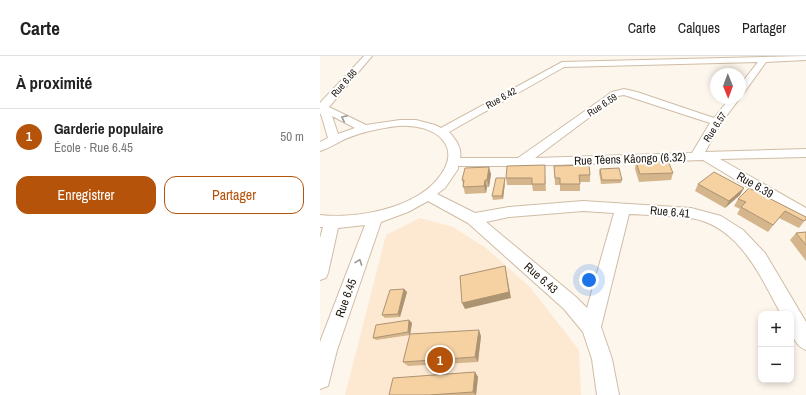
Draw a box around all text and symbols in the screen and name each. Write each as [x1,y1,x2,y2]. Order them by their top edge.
text: Carte [20,15,60,41]
text: Carte [628,19,656,37]
text: Calques [678,19,720,37]
text: Partager [742,19,786,37]
street label: Rue 6.66 [328,66,360,100]
north arrow [710,68,746,104]
text: À proximité [16,71,92,94]
street label: Rue 6.42 [483,84,519,112]
street label: Rue 6.59 [585,90,620,120]
street label: Rue 6.57 [700,109,730,144]
one-way arrow [341,115,348,123]
text: Garderie populaire [54,118,163,139]
text: 1 [26,128,32,145]
text: 50 m [280,128,304,145]
text: École · Rue 6.45 [54,139,133,156]
street label: Rue Têens Kâongo (6.32) [574,149,686,169]
street label: Rue 6.39 [734,168,776,202]
button: Enregistrer [16,176,156,214]
button: Partager [164,176,304,214]
street label: Rue 6.41 [649,202,691,222]
one-way arrow [355,258,363,265]
street label: Rue 6.43 [521,259,561,297]
your location [579,270,599,290]
street label: Rue 6.45 [332,276,361,320]
map controls [758,311,794,383]
button: + [758,311,794,347]
pin: 1 [427,345,453,375]
button: − [758,347,794,383]

